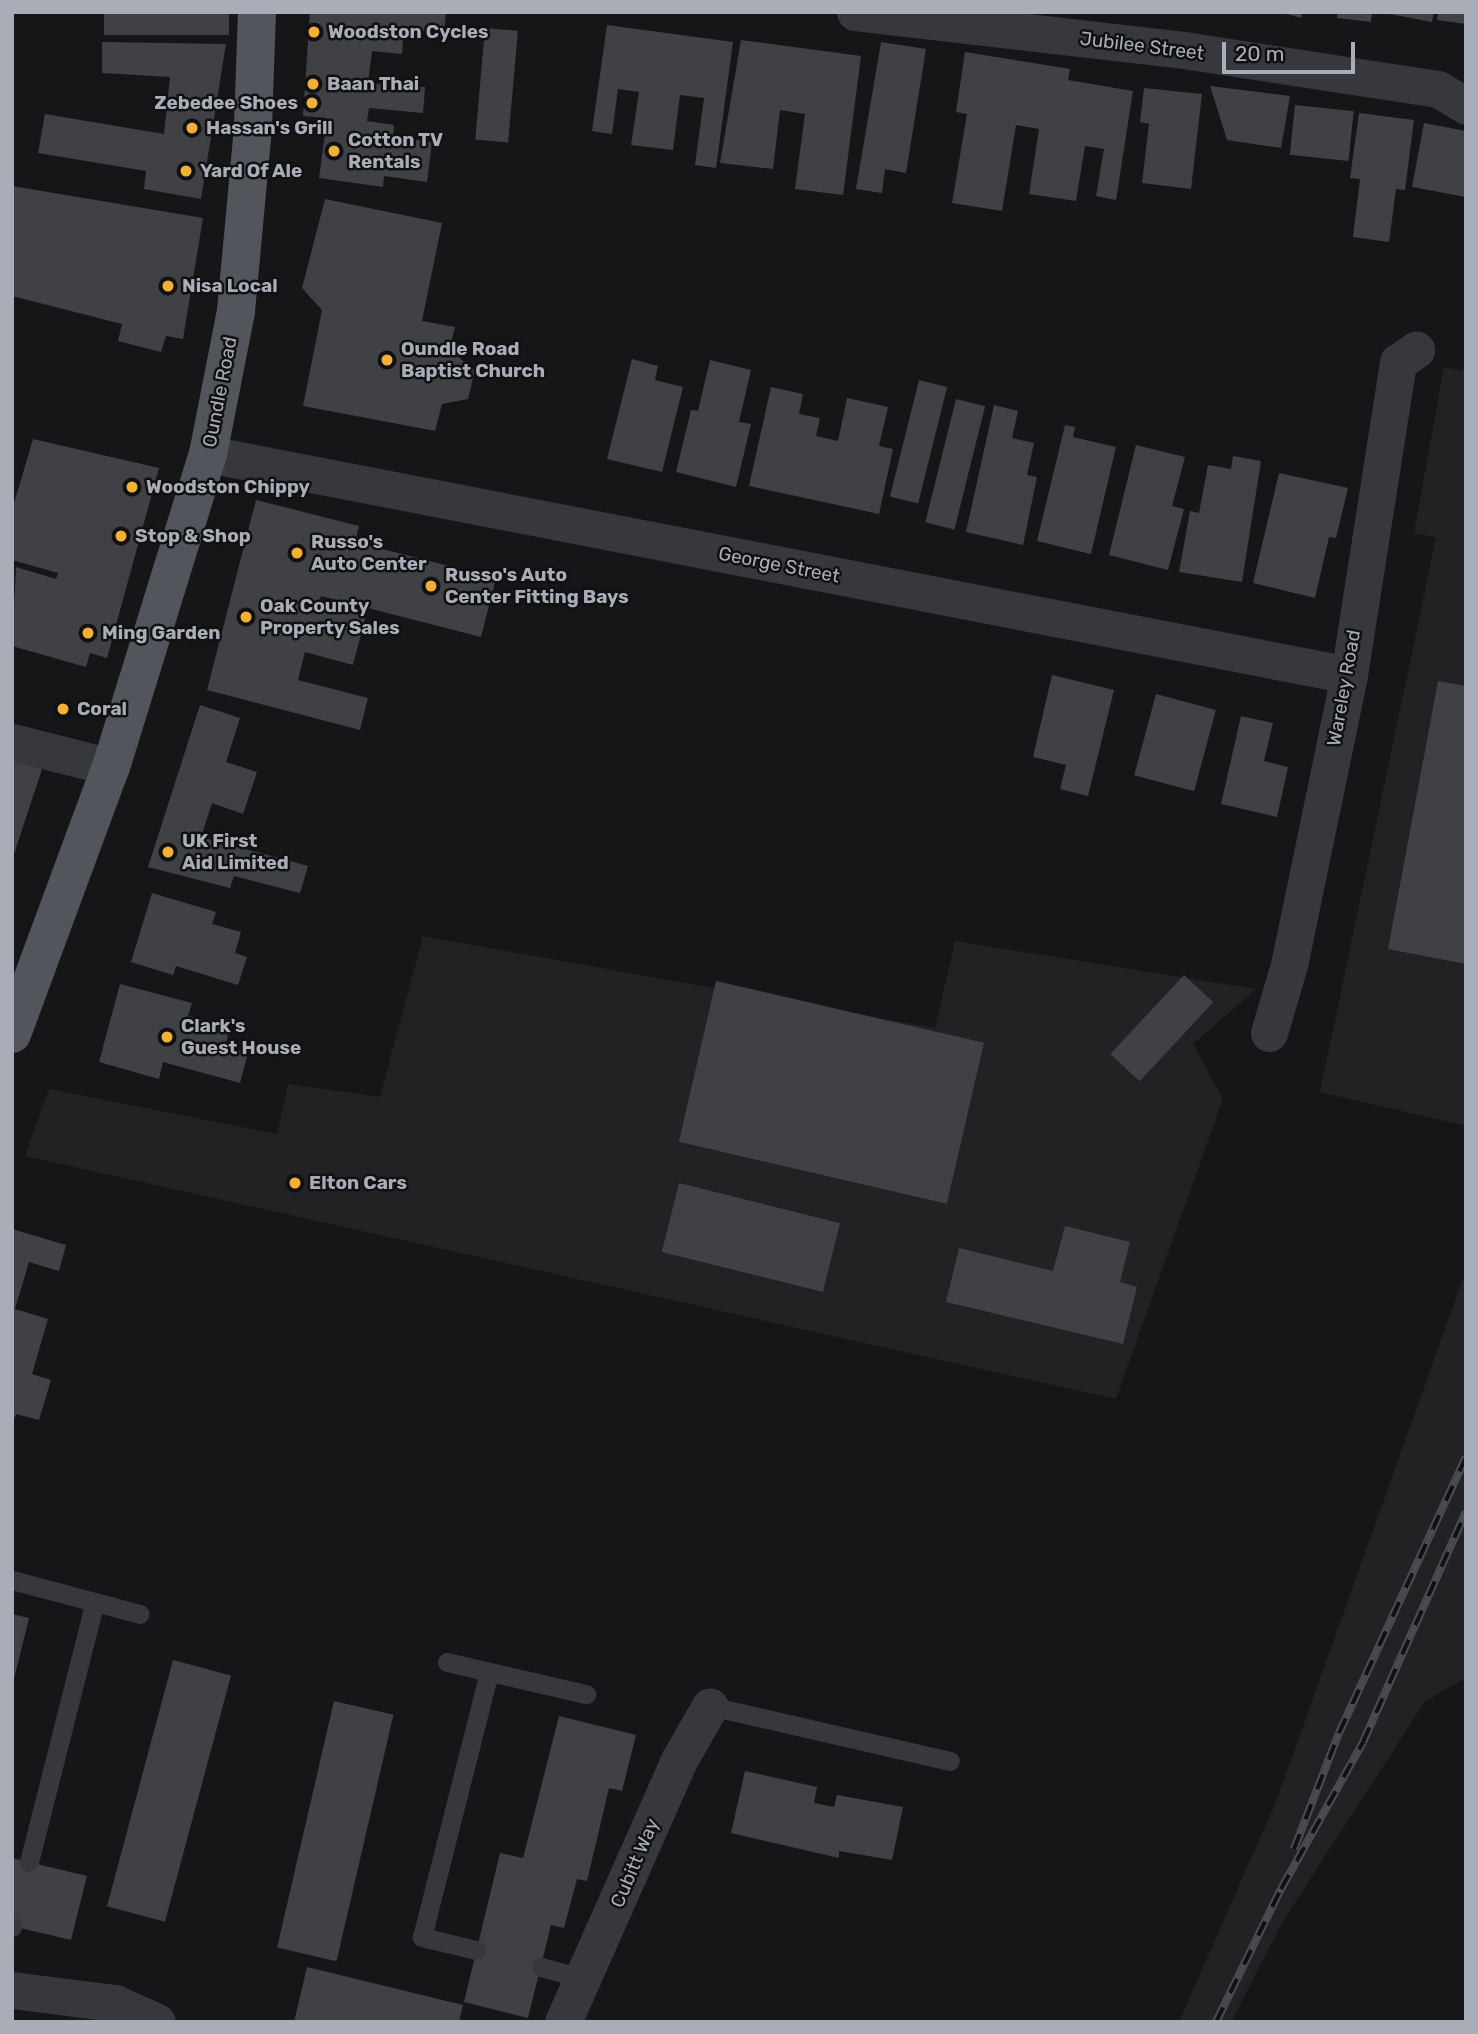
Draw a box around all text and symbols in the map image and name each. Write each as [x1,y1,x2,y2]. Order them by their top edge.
place label: Woodston Cycles [328,21,489,43]
marker: Woodston Cycles [306,24,322,40]
street label: Jubilee Street [1079,27,1205,65]
scale bar [1226,28,1359,72]
text: 20 m [1235,41,1284,66]
place label: Baan Thai [327,73,420,95]
marker: Baan Thai [305,76,321,92]
place label: Zebedee Shoes [154,92,298,114]
marker: Zebedee Shoes [304,95,320,111]
place label: Hassan's Grill [206,117,333,139]
marker: Hassan's Grill [184,120,200,136]
place label: Cotton TV Rentals [348,129,444,173]
marker: Cotton TV Rentals [326,143,342,159]
place label: Yard Of Ale [200,160,303,182]
marker: Yard Of Ale [178,163,194,179]
place label: Nisa Local [182,275,278,297]
marker: Nisa Local [160,278,176,294]
street label: Oundle Road [198,335,242,449]
place label: Oundle Road Baptist Church [401,338,545,382]
marker: Oundle Road Baptist Church [379,352,395,368]
place label: Woodston Chippy [146,476,310,498]
marker: Woodston Chippy [124,479,140,495]
place label: Stop & Shop [135,525,251,547]
marker: Stop & Shop [113,528,129,544]
place label: Russo's Auto Center [311,531,427,575]
street label: George Street [716,542,842,588]
marker: Russo's Auto Center [289,545,305,561]
place label: Russo's Auto Center Fitting Bays [445,564,629,608]
marker: Russo's Auto Center Fitting Bays [423,578,439,594]
place label: Oak County Property Sales [260,595,400,639]
marker: Oak County Property Sales [238,609,254,625]
place label: Ming Garden [102,622,220,644]
marker: Ming Garden [80,625,96,641]
street label: Wareley Road [1323,628,1365,748]
place label: Coral [77,698,127,720]
marker: Coral [55,701,71,717]
place label: UK First Aid Limited [182,830,289,874]
marker: UK First Aid Limited [160,844,176,860]
place label: Clark's Guest House [181,1015,301,1059]
marker: Clark's Guest House [159,1029,175,1045]
place label: Elton Cars [309,1172,407,1194]
marker: Elton Cars [287,1175,303,1191]
street label: Cubitt Way [606,1815,664,1911]

